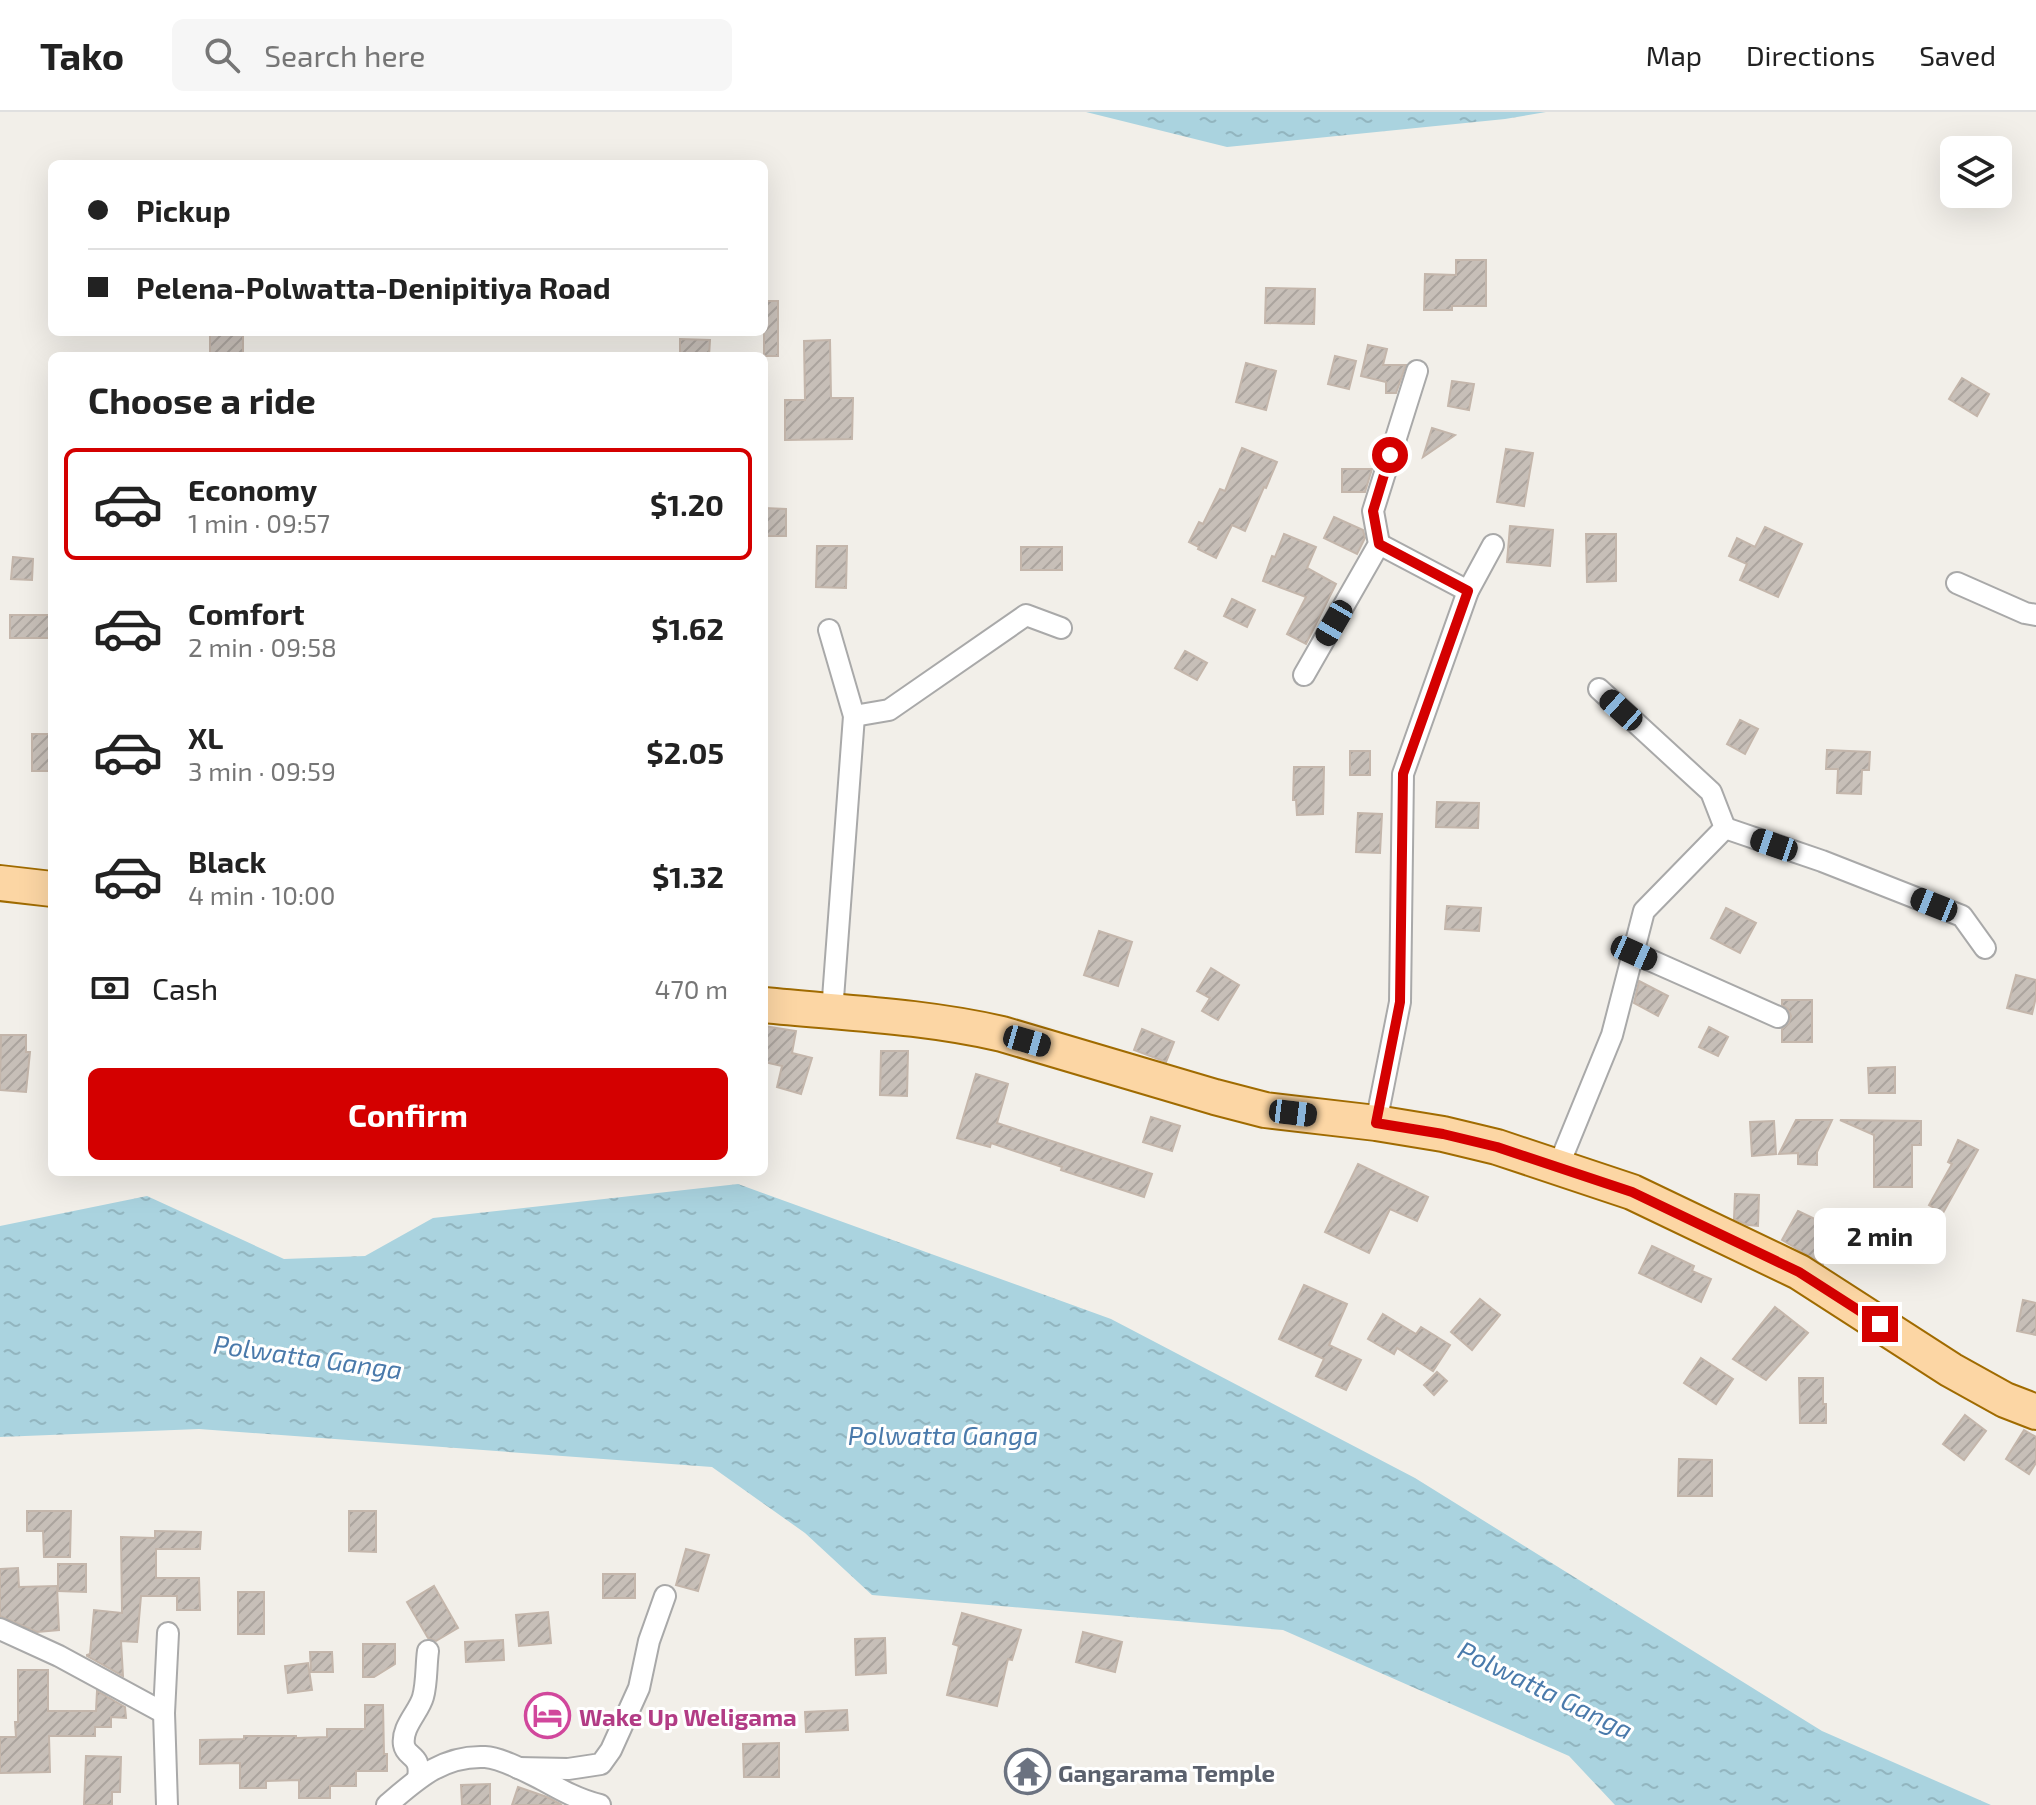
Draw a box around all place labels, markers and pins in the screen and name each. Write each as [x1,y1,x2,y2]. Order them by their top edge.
hotel icon: Wake Up Weligama [524,1692,572,1740]
place label: Wake Up Weligama [579,1702,797,1731]
temple icon: Gangarama Temple [1003,1748,1051,1796]
place label: Gangarama Temple [1058,1758,1275,1787]

